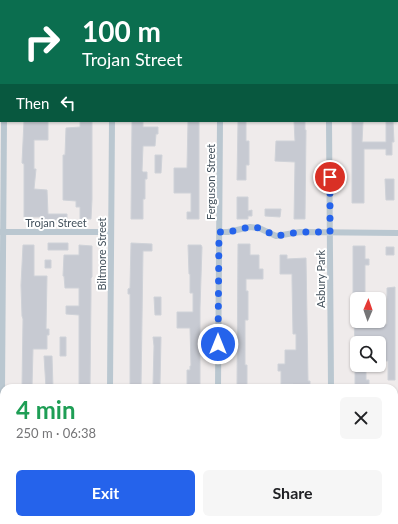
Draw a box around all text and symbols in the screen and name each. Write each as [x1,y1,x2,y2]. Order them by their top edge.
text: 100 m [82,14,161,48]
icon: right [16,16,68,68]
text: Trojan Street [82,48,182,70]
icon: left [57,92,79,114]
text: Then [16,94,49,112]
street label: Ferguson Street [204,144,217,220]
pin [313,160,347,194]
icon: arrive [319,166,341,188]
street label: Trojan Street [25,216,87,229]
street label: Biltmore Street [95,218,108,290]
street label: Asbury Park [314,249,327,308]
north arrow [350,292,386,328]
map controls [350,292,386,372]
position arrow [197,323,239,365]
button: search [350,336,386,372]
text: 4 min [16,395,76,424]
button: close [340,397,382,439]
text: 250 m · 06:38 [16,425,96,441]
button: Exit [16,470,195,516]
button: Share [203,470,382,516]

